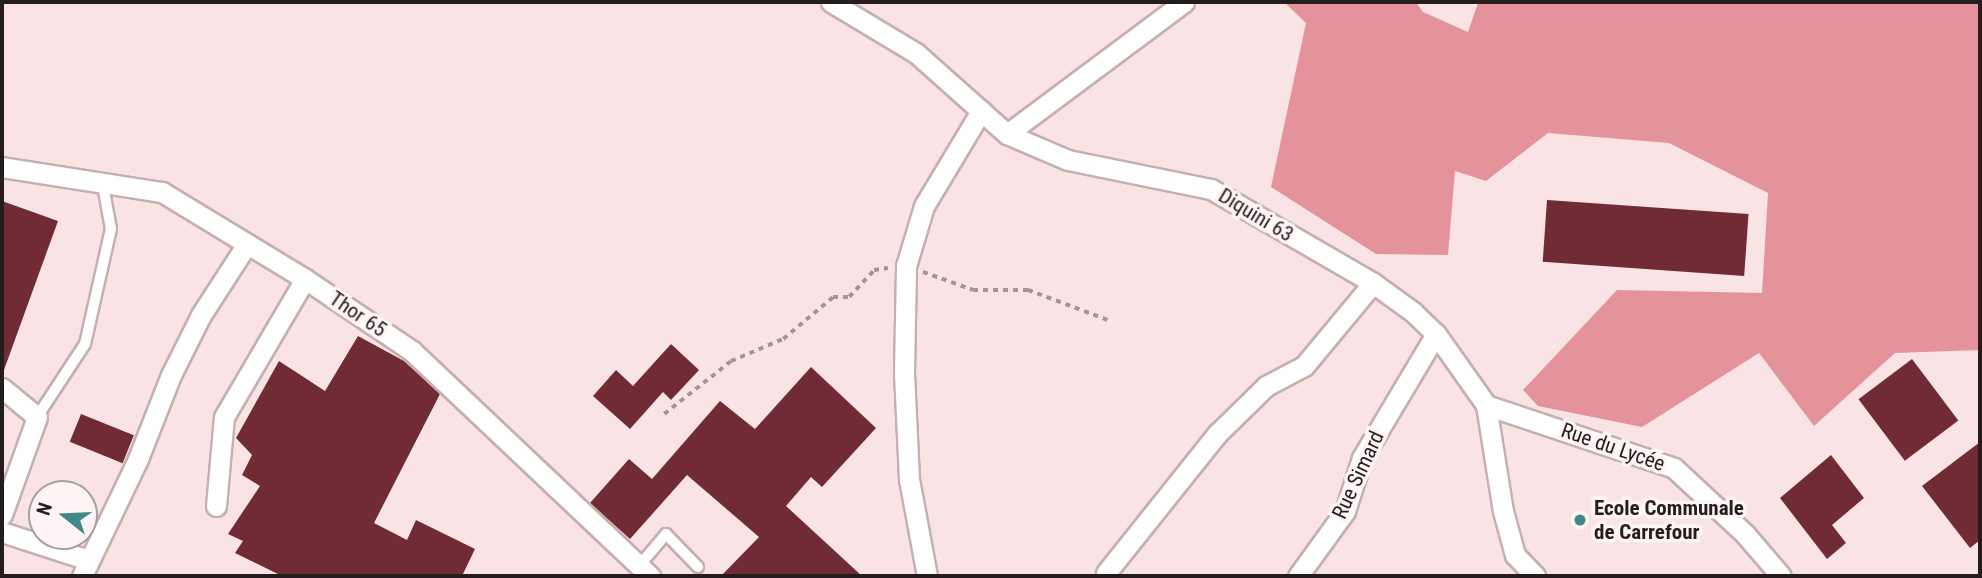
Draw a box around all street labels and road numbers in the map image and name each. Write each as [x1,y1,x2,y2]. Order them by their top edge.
street label: Diquini 63 [1214,183,1298,247]
street label: Thor 65 [325,286,391,342]
street label: Rue du Lycée [1558,418,1668,476]
street label: Rue Simard [1327,427,1389,523]

